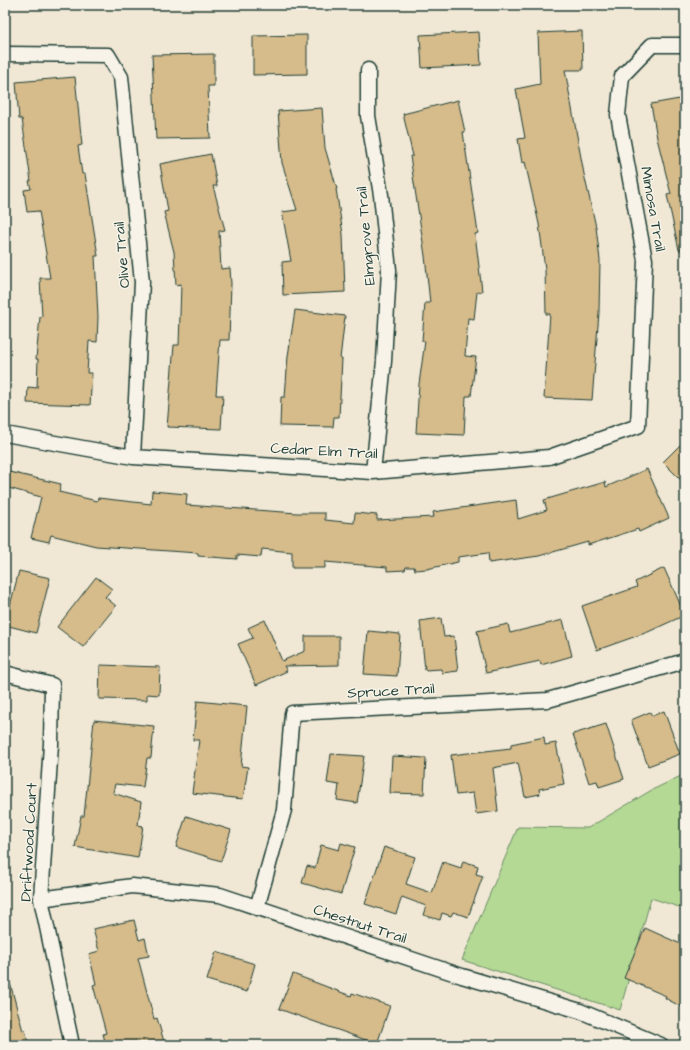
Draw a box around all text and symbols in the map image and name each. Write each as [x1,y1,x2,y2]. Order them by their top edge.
street label: Mimosa Trail [635,165,671,253]
street label: Elmgrove Trail [351,186,382,286]
street label: Olive Trail [109,221,135,289]
street label: Cedar Elm Trail [270,438,378,464]
street label: Spruce Trail [347,678,435,704]
street label: Driftwood Court [15,782,43,902]
street label: Chestnut Trail [311,899,409,949]

